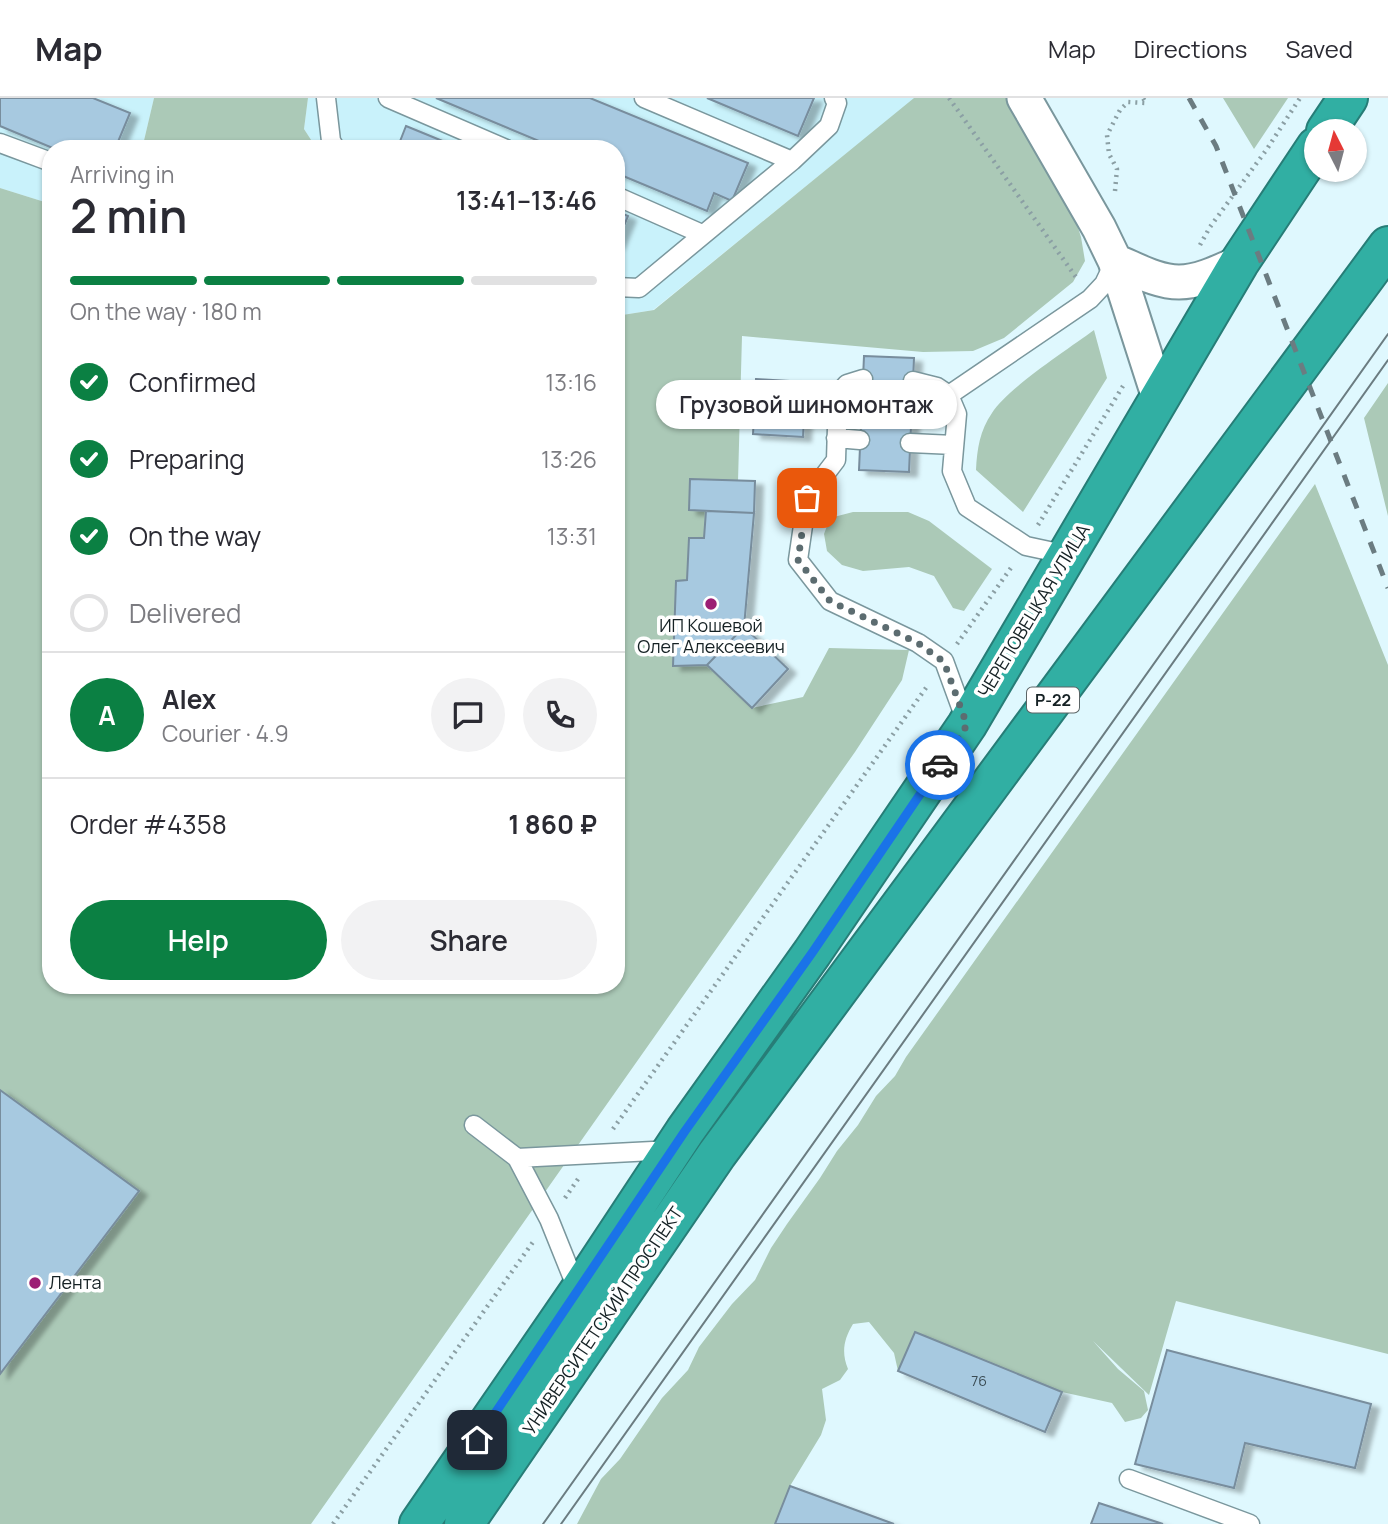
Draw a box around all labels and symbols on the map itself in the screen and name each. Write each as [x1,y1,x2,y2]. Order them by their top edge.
north arrow [1304,119,1367,182]
callout: Грузовой шиномонтаж [656,379,958,428]
pin [777,468,837,528]
street label: ЧЕРЕПОВЕЦКАЯ УЛИЦА [972,519,1095,702]
marker: ИП Кошевой Олег Алексеевич [703,596,719,612]
place label: ИП Кошевой Олег Алексеевич [637,613,785,658]
road number: Р-22 [1027,688,1079,712]
courier [905,730,975,800]
street label: УНИВЕРСИТЕТСКИЙ ПРОСПЕКТ [517,1202,688,1439]
place label: Лента [49,1270,102,1294]
marker: Лента [27,1275,43,1291]
house number: 76 [971,1371,987,1390]
pin [447,1410,507,1470]

